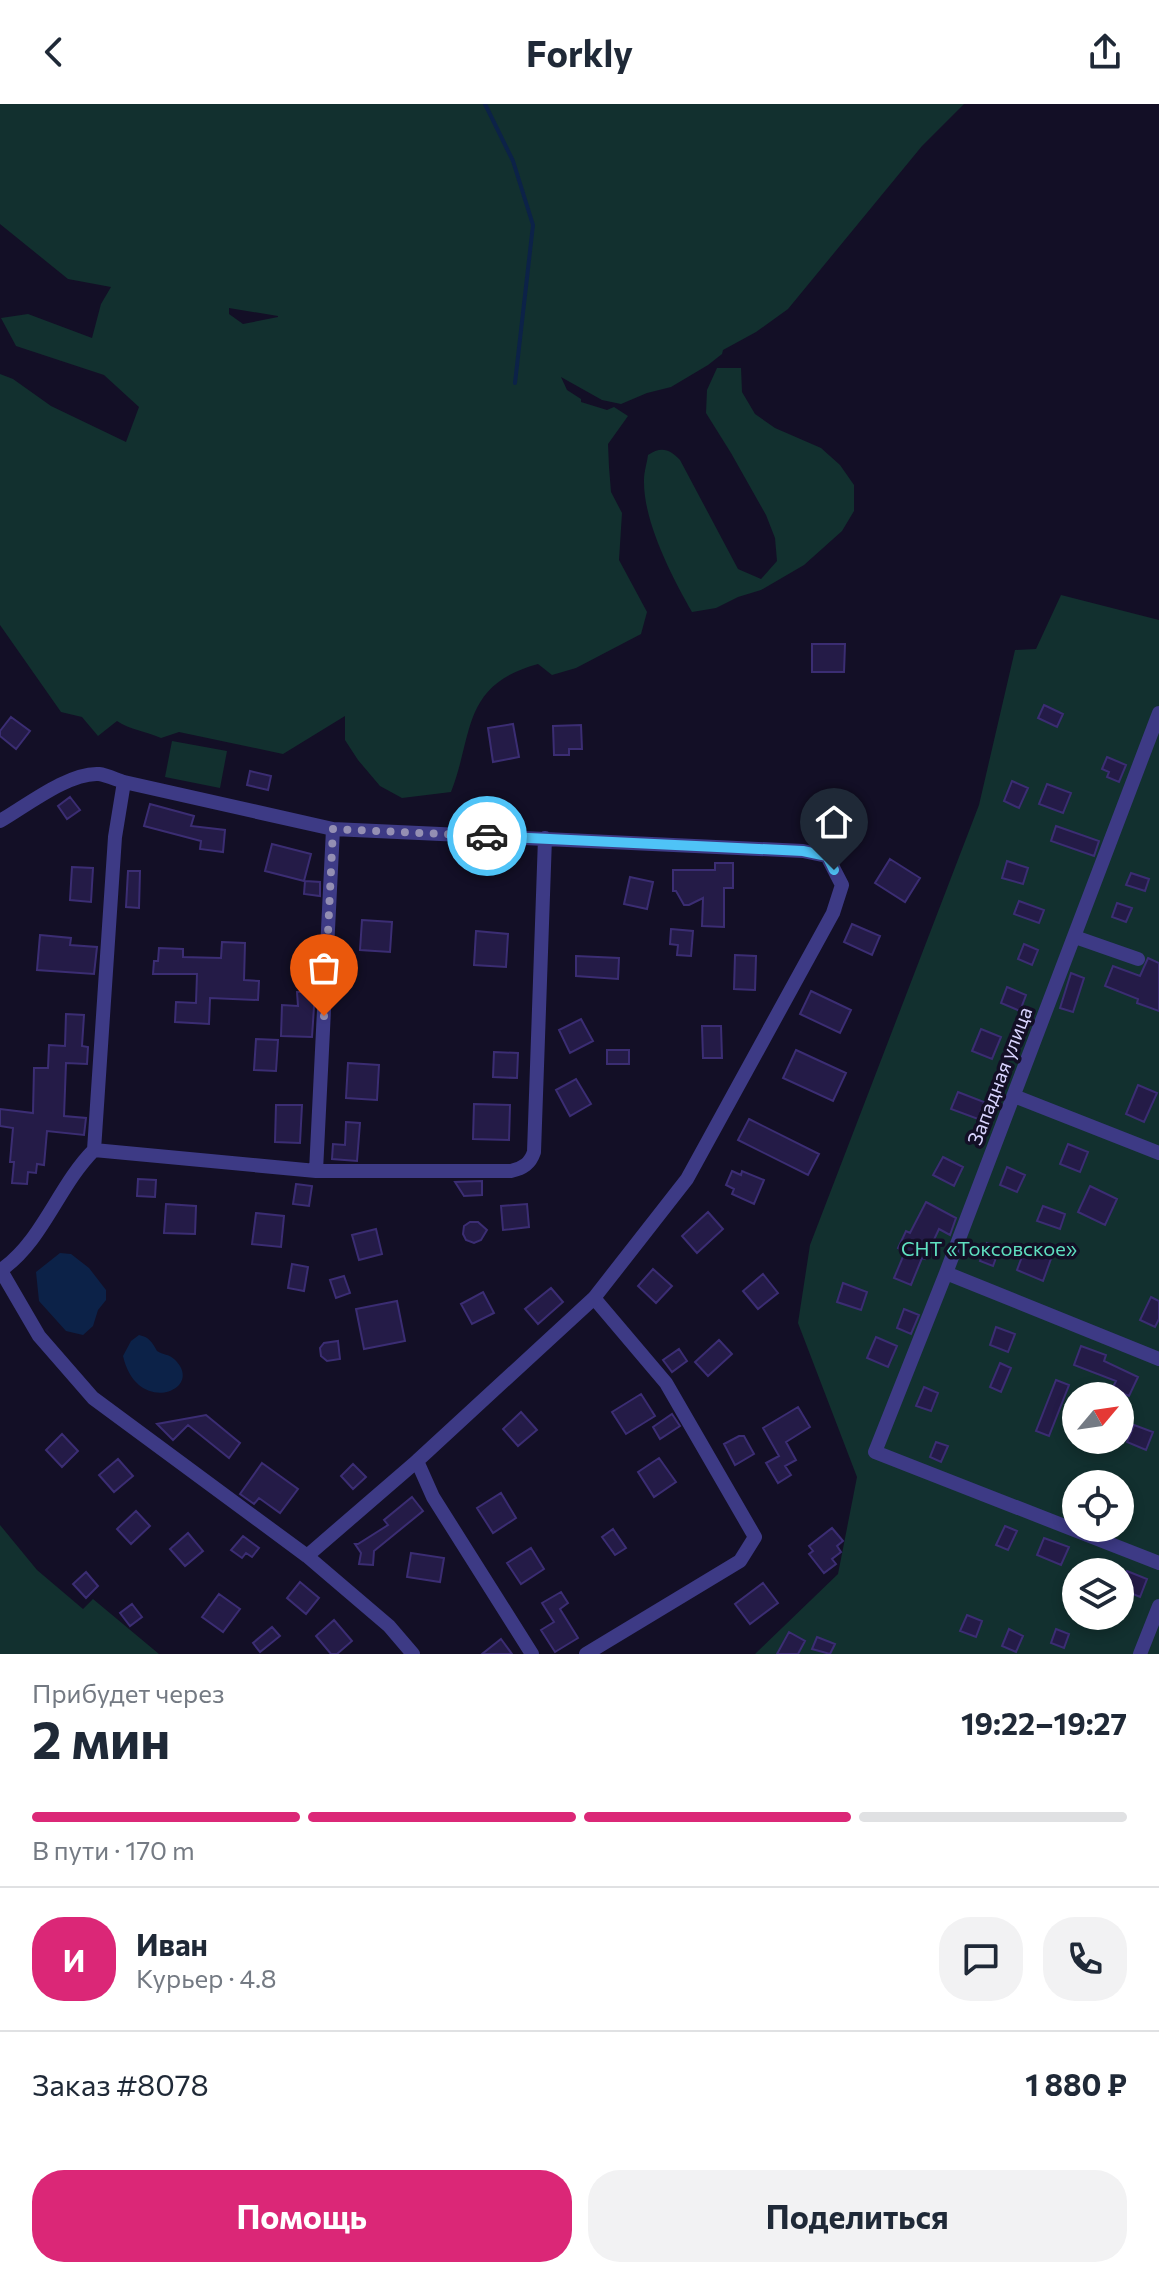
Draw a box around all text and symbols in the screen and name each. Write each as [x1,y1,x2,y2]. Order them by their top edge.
icon: back [32,30,76,74]
text: Forkly [526,30,633,74]
icon: share [1083,30,1127,74]
pin [800,788,868,870]
courier [447,796,527,876]
icon: home [812,800,856,844]
icon: car [465,814,509,858]
pin [290,934,358,1016]
icon: bag [302,946,346,990]
street label: Западная улица [962,1003,1036,1148]
park label: СНТ «Токсовское» [901,1236,1077,1260]
north arrow [1062,1382,1134,1454]
map controls [1062,1382,1134,1630]
button: locate [1062,1470,1134,1542]
button: layers [1062,1558,1134,1630]
text: Прибудет через [32,1677,225,1708]
text: 19:22–19:27 [961,1704,1127,1741]
text: 2 мин [32,1706,170,1770]
text: В пути · 170 m [32,1834,195,1865]
button: chat [939,1917,1023,2001]
button: phone [1043,1917,1127,2001]
text: Иван [136,1925,208,1962]
text: И [63,1941,85,1978]
text: Курьер · 4.8 [136,1962,276,1993]
text: Заказ #8078 [32,2065,209,2102]
text: 1 880 ₽ [1025,2065,1127,2102]
button: Помощь [32,2170,572,2262]
button: Поделиться [588,2170,1127,2262]

